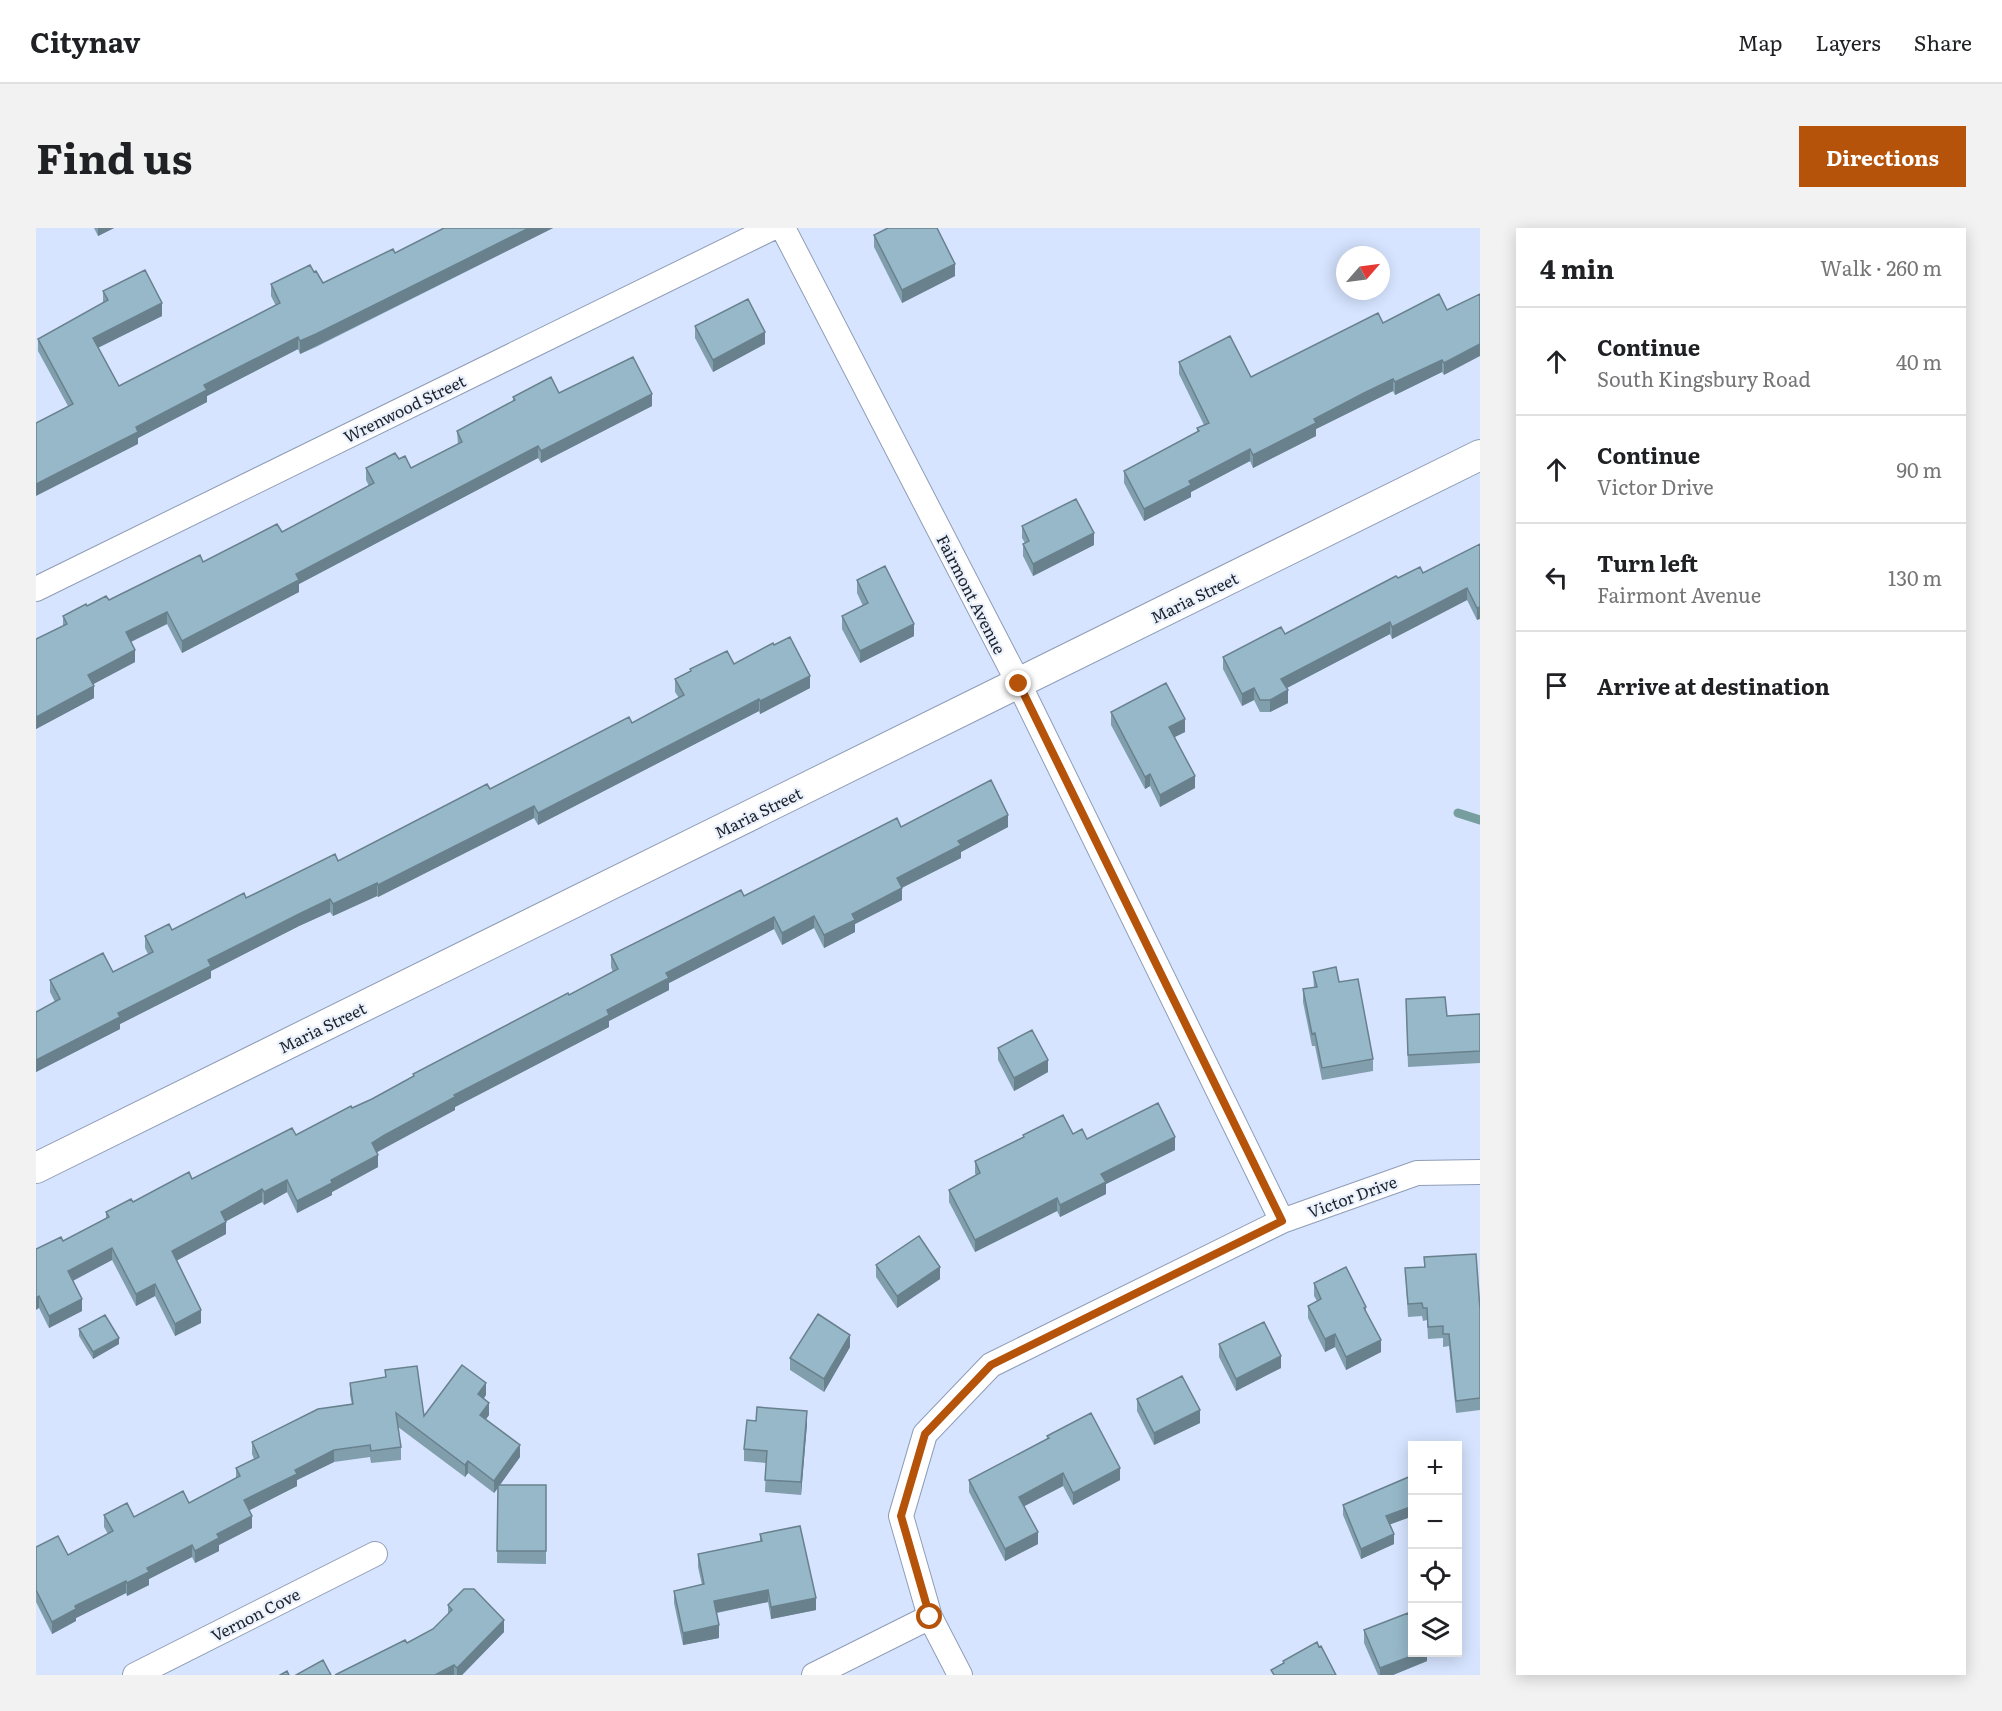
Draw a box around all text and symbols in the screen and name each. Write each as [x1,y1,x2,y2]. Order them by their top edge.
text: Citynav [30,20,140,62]
text: Map [1738,26,1783,57]
text: Layers [1816,26,1881,57]
text: Share [1914,26,1972,57]
text: Find us [36,125,193,187]
button: Directions [1799,126,1966,187]
north arrow [1336,246,1390,300]
text: 4 min [1540,248,1614,287]
text: Walk · 260 m [1820,252,1942,282]
text: Continue [1597,330,1700,363]
icon: ahead [1540,345,1573,378]
text: 40 m [1896,346,1942,376]
text: South Kingsbury Road [1597,363,1811,393]
street label: Wrenwood Street [339,368,470,448]
text: Continue [1597,438,1700,471]
icon: ahead [1540,453,1573,486]
text: 90 m [1897,454,1942,484]
text: Victor Drive [1597,471,1714,501]
street label: Fairmont Avenue [932,530,1012,658]
text: Turn left [1597,546,1698,579]
icon: left [1540,561,1573,594]
text: 130 m [1888,562,1942,592]
street label: Maria Street [1146,565,1242,629]
text: Fairmont Avenue [1597,579,1761,609]
icon: arrive [1540,669,1573,702]
text: Arrive at destination [1597,669,1830,702]
route end [1005,670,1031,696]
street label: Maria Street [710,780,806,844]
street label: Maria Street [274,995,370,1059]
street label: Victor Drive [1304,1169,1400,1223]
map controls [1408,1441,1462,1657]
button: + [1408,1441,1462,1495]
button: − [1408,1495,1462,1549]
button: locate [1408,1549,1462,1603]
street label: Vernon Cove [206,1581,304,1647]
route start [916,1603,942,1629]
button: layers [1408,1603,1462,1657]

